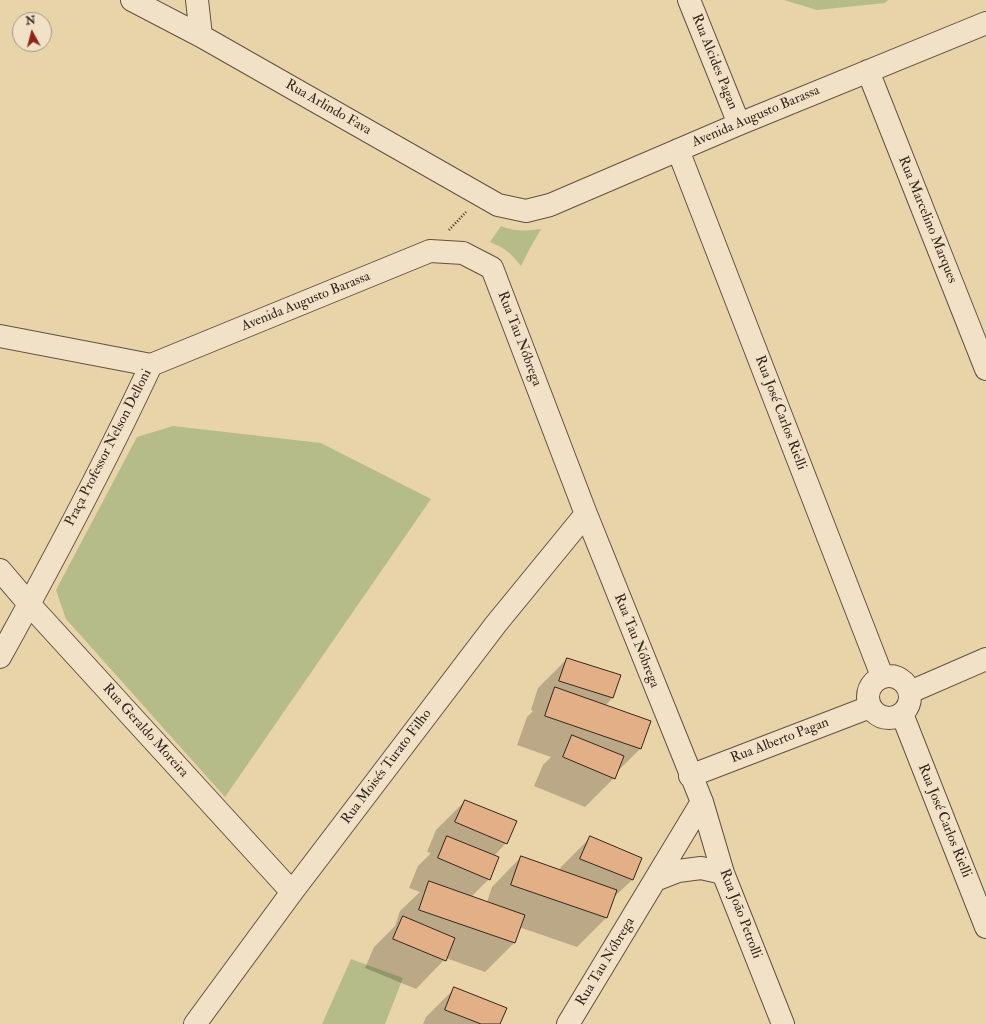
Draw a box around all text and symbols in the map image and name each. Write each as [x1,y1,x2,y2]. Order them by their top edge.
north arrow [12,12,52,52]
street label: Rua Alcides Pagan [687,12,741,112]
text: N [25,14,36,28]
street label: Rua Arlindo Fava [282,77,374,139]
street label: Avenida Augusto Barassa [690,82,822,152]
street label: Rua Marcelino Marques [894,154,960,286]
street label: Avenida Augusto Barassa [239,268,373,336]
street label: Rua Tau Nóbrega [493,289,545,389]
street label: Rua José Carlos Rielli [750,353,810,473]
street label: Praça Professor Nelson Delloni [62,367,156,529]
street label: Rua Tau Nóbrega [609,591,663,691]
street label: Rua Geraldo Moreira [99,681,191,781]
street label: Rua Moisés Turato Filho [338,706,436,828]
street label: Rua Alberto Pagan [729,715,831,767]
street label: Rua José Carlos Rielli [914,762,974,880]
street label: Rua João Petrolli [715,867,765,961]
street label: Rua Tau Nóbrega [573,915,639,1009]

